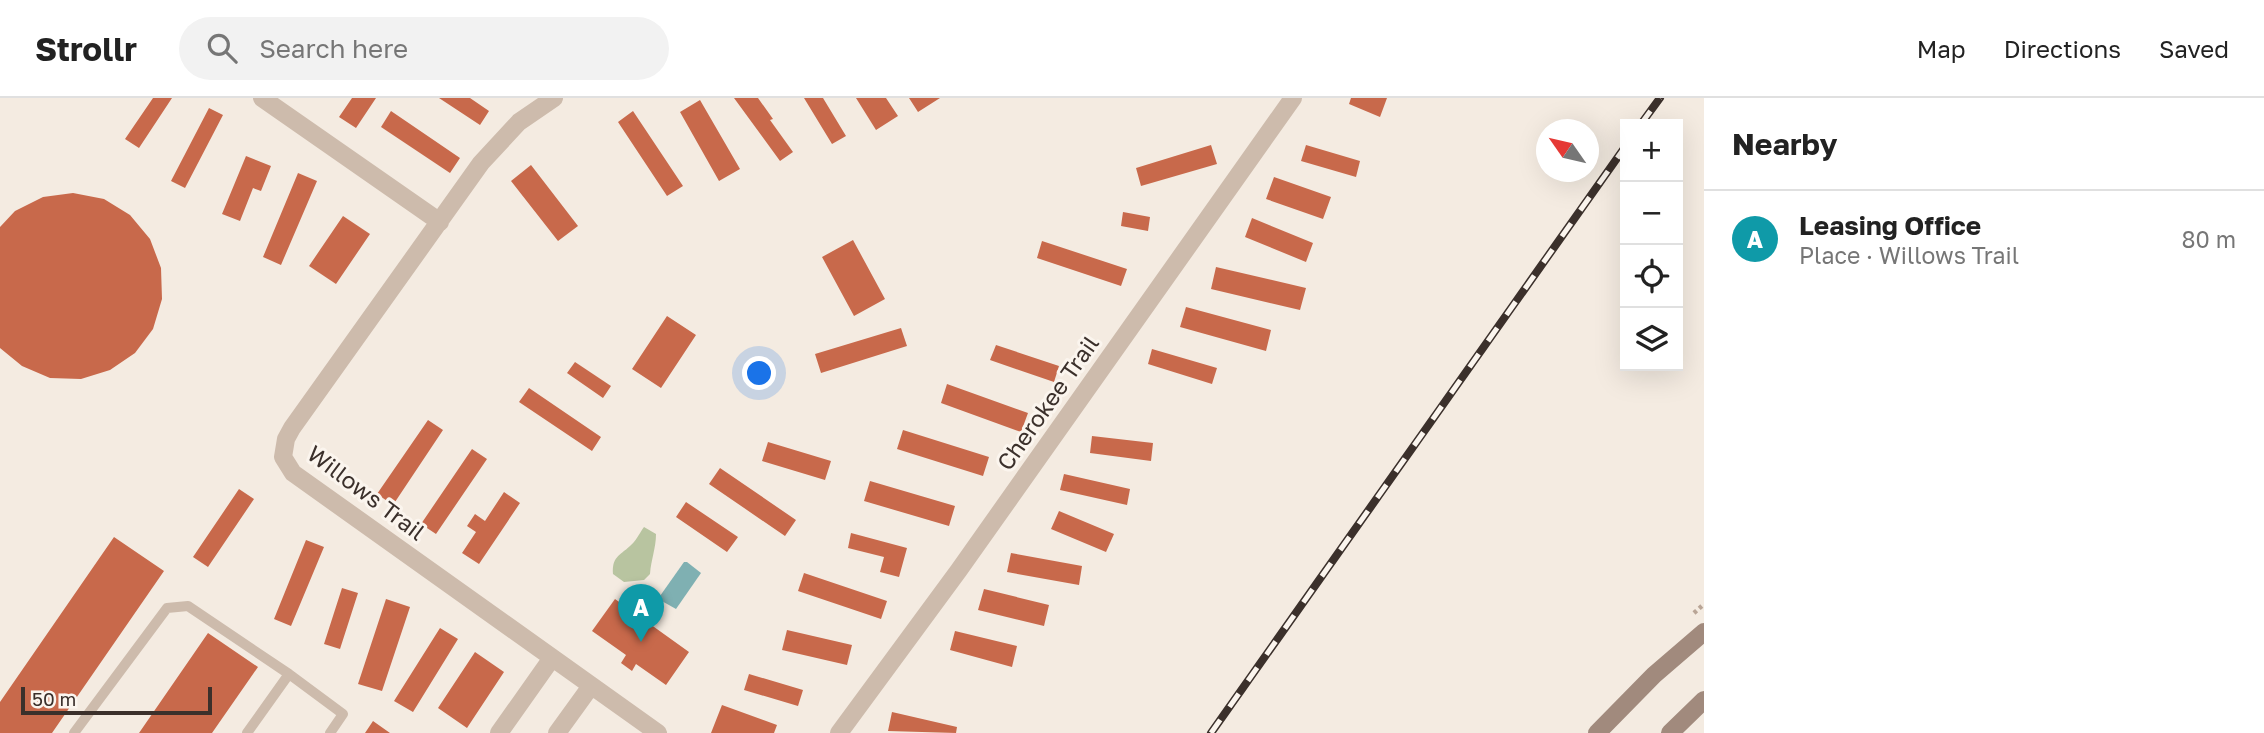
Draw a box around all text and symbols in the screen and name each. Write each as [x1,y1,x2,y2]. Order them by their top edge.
search box [179,17,669,80]
text: Strollr [35,29,137,68]
icon: search [203,29,241,67]
text: Search here [259,33,408,64]
text: Map [1917,34,1966,63]
text: Directions [2004,34,2121,63]
text: Saved [2159,34,2229,63]
north arrow [1536,119,1599,182]
map controls [1620,119,1683,371]
button: + [1620,119,1683,182]
text: Nearby [1732,126,1837,162]
button: − [1620,182,1683,245]
text: Leasing Office [1799,210,1981,241]
text: A [1747,225,1763,253]
text: 80 m [2182,225,2236,253]
text: Place · Willows Trail [1799,241,2019,269]
button: locate [1620,245,1683,308]
button: layers [1620,308,1683,371]
street label: Cherokee Trail [990,330,1104,475]
your location [742,356,776,390]
street label: Willows Trail [302,439,431,546]
pin: A [618,584,664,642]
scale bar [21,684,212,716]
text: 50 m [32,687,76,710]

